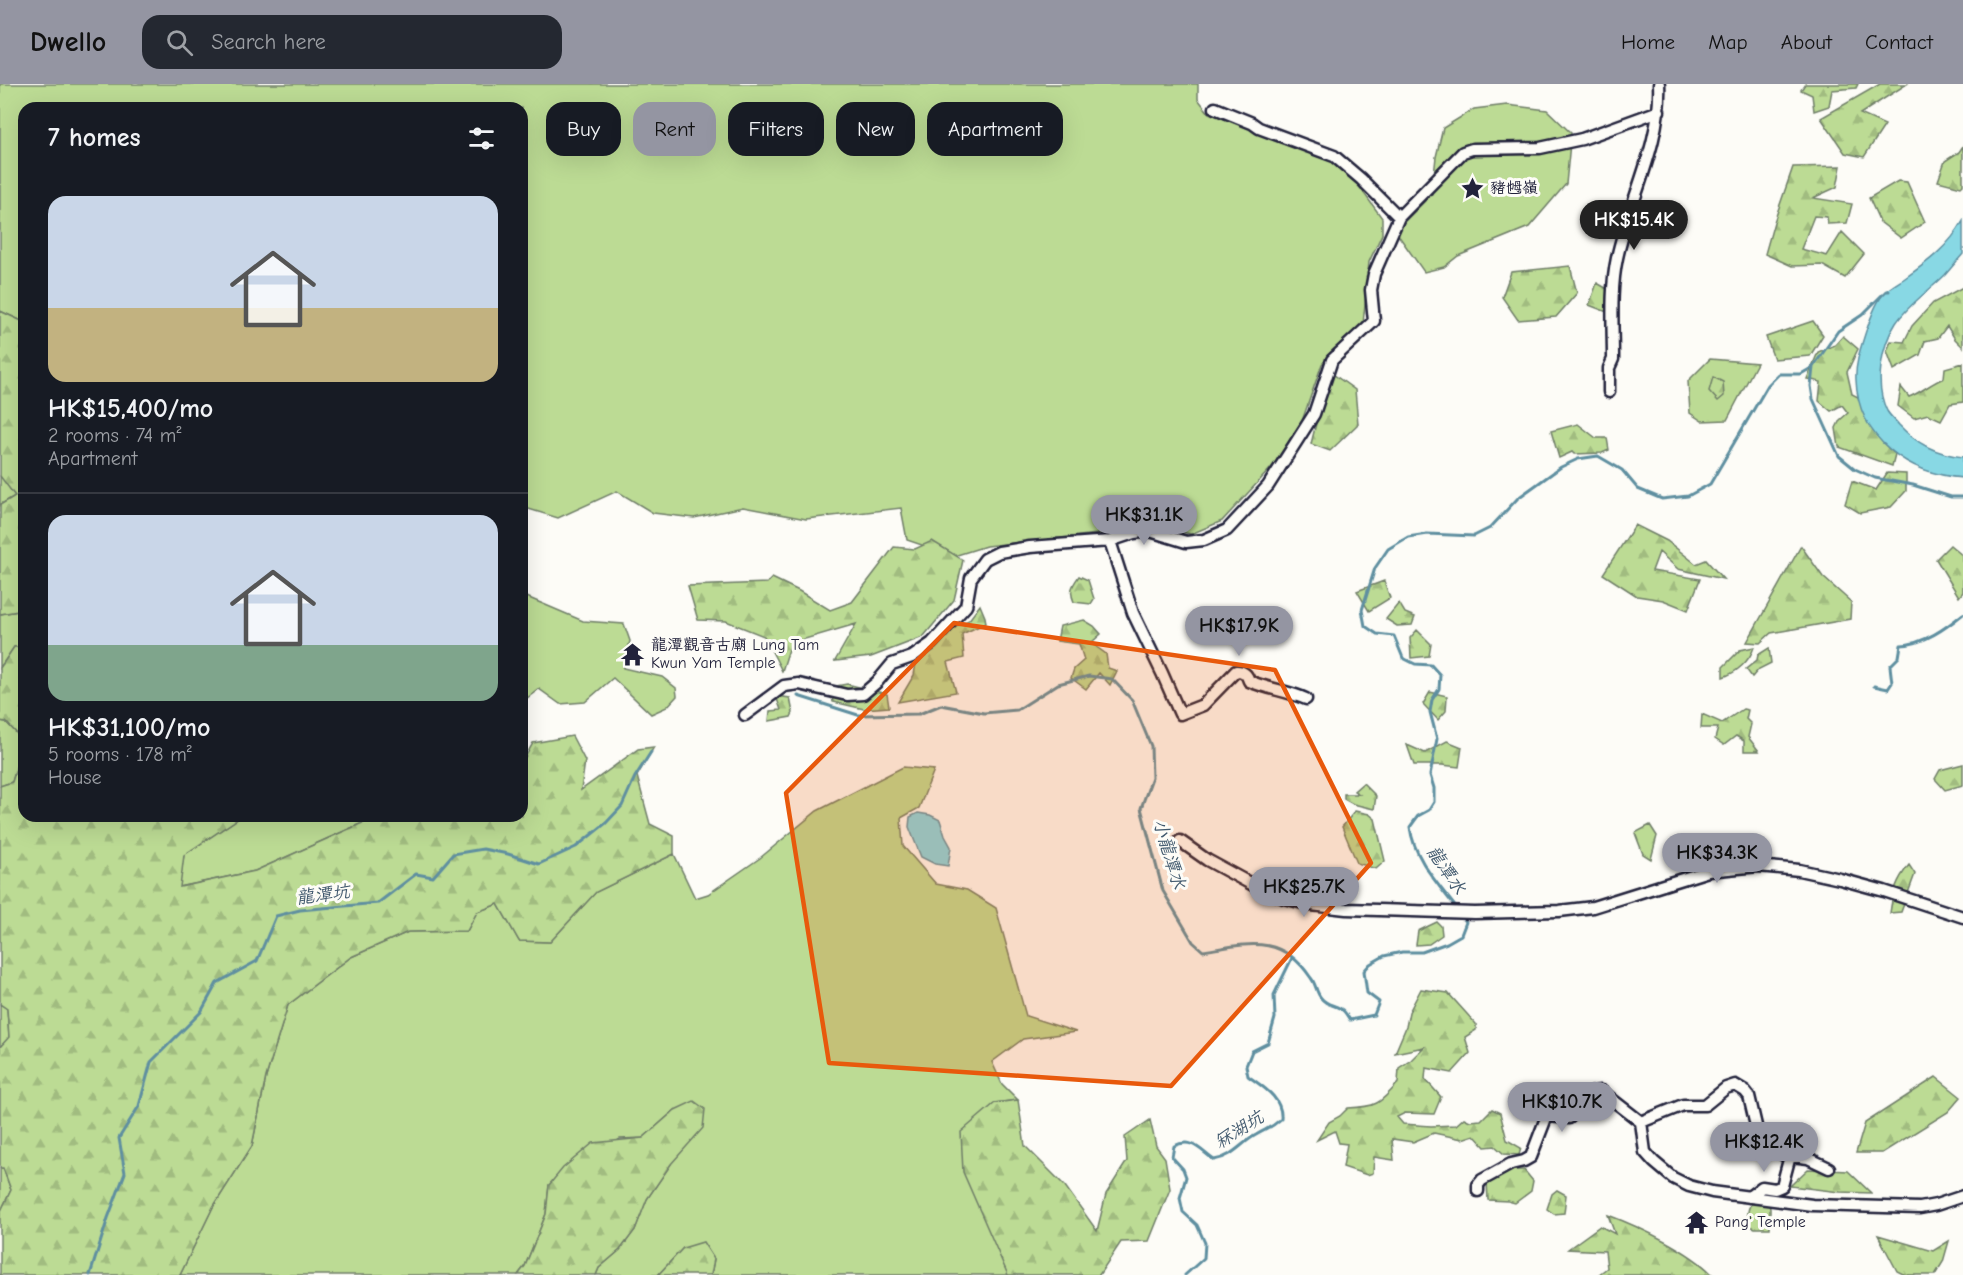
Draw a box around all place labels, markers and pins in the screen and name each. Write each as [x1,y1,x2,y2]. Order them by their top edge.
place icon: 豬乸嶺 [1459,175,1485,201]
place label: 豬乸嶺 [1490,179,1538,197]
pin: HK$15.4K [1572,200,1696,251]
pin: HK$31.1K [1082,495,1206,546]
pin: HK$17.9K [1177,606,1301,657]
place label: 龍潭觀音古廟 Lung Tam Kwun Yam Temple [651,636,819,672]
temple icon: 龍潭觀音古廟 Lung Tam Kwun Yam Temple [620,641,646,667]
pin: HK$34.3K [1655,833,1779,884]
pin: HK$25.7K [1242,867,1366,918]
pin: HK$10.7K [1500,1082,1624,1133]
pin: HK$12.4K [1702,1122,1826,1173]
temple icon: Pang' Temple [1684,1209,1710,1235]
place label: Pang' Temple [1715,1213,1806,1231]

